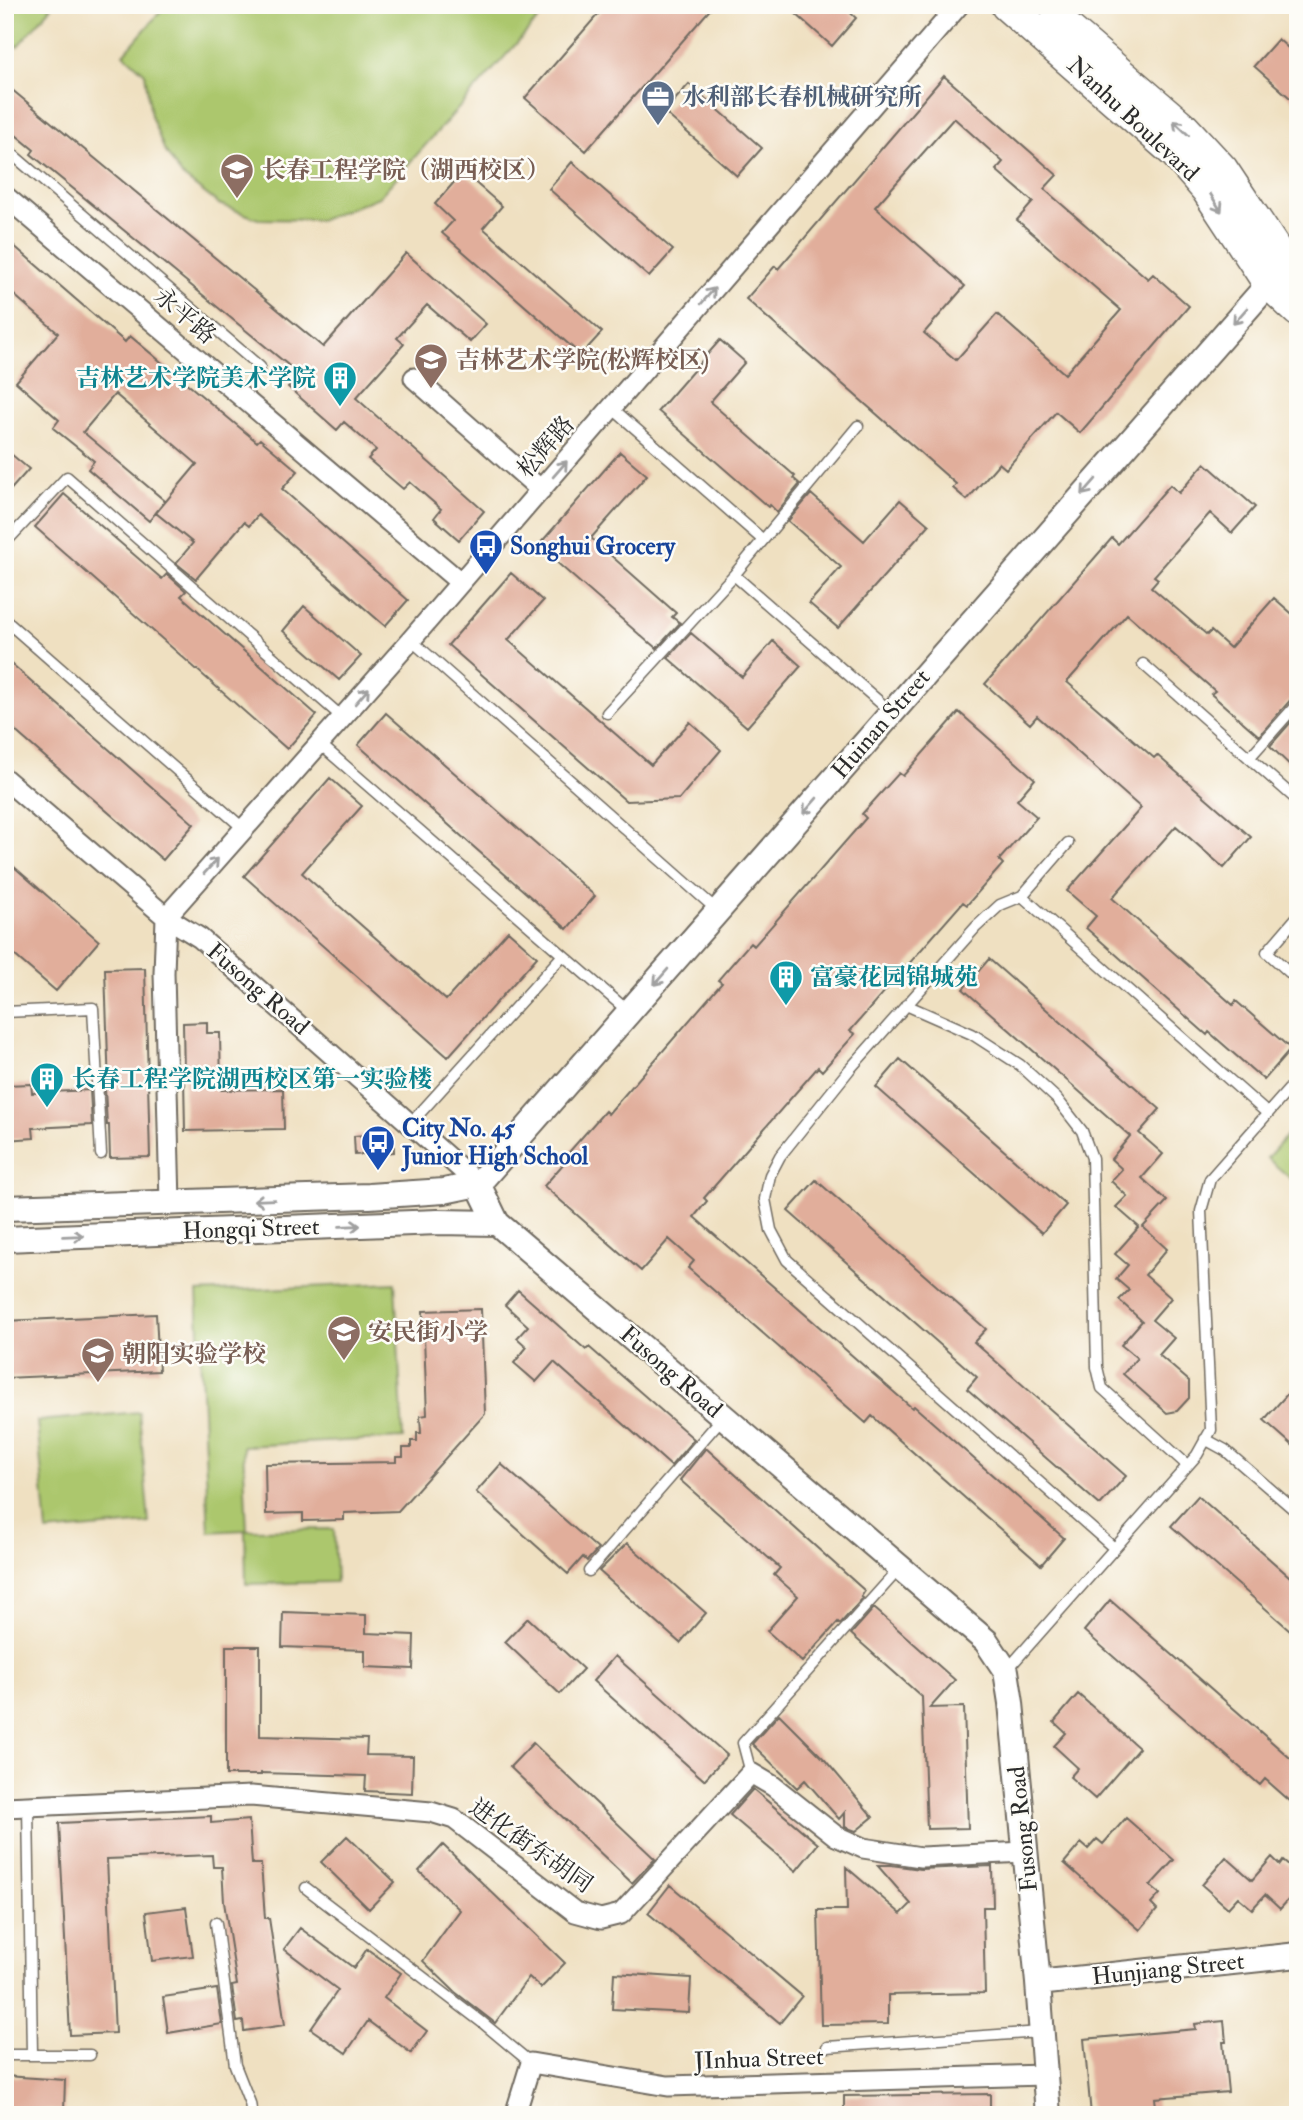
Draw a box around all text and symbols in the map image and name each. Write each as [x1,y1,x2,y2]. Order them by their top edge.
street label: Nanhu Boulevard [1060,50,1206,188]
office icon: 水利部长春机械研究所 [639,78,677,127]
place label: 水利部长春机械研究所 [682,82,922,113]
one-way arrow [1173,119,1190,136]
school or university icon: 长春工程学院（湖西校区） [218,151,256,200]
place label: 长春工程学院（湖西校区） [262,155,550,186]
one-way arrow [1209,193,1224,212]
street label: 永平路 [147,281,223,351]
one-way arrow [700,288,716,306]
one-way arrow [1232,307,1248,325]
school or university icon: 吉林艺术学院(松辉校区) [412,341,450,390]
place label: 吉林艺术学院(松辉校区) [456,345,709,376]
building icon: 吉林艺术学院美术学院 [321,359,359,408]
place label: 吉林艺术学院美术学院 [76,363,316,394]
street label: 松辉路 [511,410,581,484]
one-way arrow [552,460,568,478]
one-way arrow [1081,478,1097,496]
bus stop icon: Songhui Grocery [467,527,505,576]
place label: Songhui Grocery [510,531,677,562]
street label: Huinan Street [825,662,937,785]
one-way arrow [354,687,370,705]
one-way arrow [802,796,818,814]
one-way arrow [203,857,219,875]
street label: Fusong Road [200,936,316,1042]
building icon: 富豪花园锦城苑 [767,958,805,1007]
place label: 富豪花园锦城苑 [810,962,978,993]
one-way arrow [652,968,669,985]
building icon: 长春工程学院湖西校区第一实验楼 [28,1060,66,1109]
place label: 长春工程学院湖西校区第一实验楼 [72,1064,432,1095]
place label: City No. 45 Junior High School [401,1113,589,1172]
bus stop icon: City No. 45 Junior High School [359,1123,397,1172]
one-way arrow [253,1193,276,1206]
street label: Hongqi Street [182,1211,320,1247]
one-way arrow [338,1219,361,1232]
one-way arrow [62,1230,85,1243]
school or university icon: 安民街小学 [325,1313,363,1362]
place label: 安民街小学 [368,1317,488,1348]
street label: Fusong Road [613,1319,729,1425]
school or university icon: 朝阳实验学校 [79,1335,117,1384]
place label: 朝阳实验学校 [122,1339,266,1370]
street label: Fusong Road [1001,1764,1045,1893]
street label: 进化街东胡同 [463,1792,599,1900]
street label: Hunjiang Street [1090,1946,1246,1992]
street label: JInhua Street [693,2041,824,2077]

